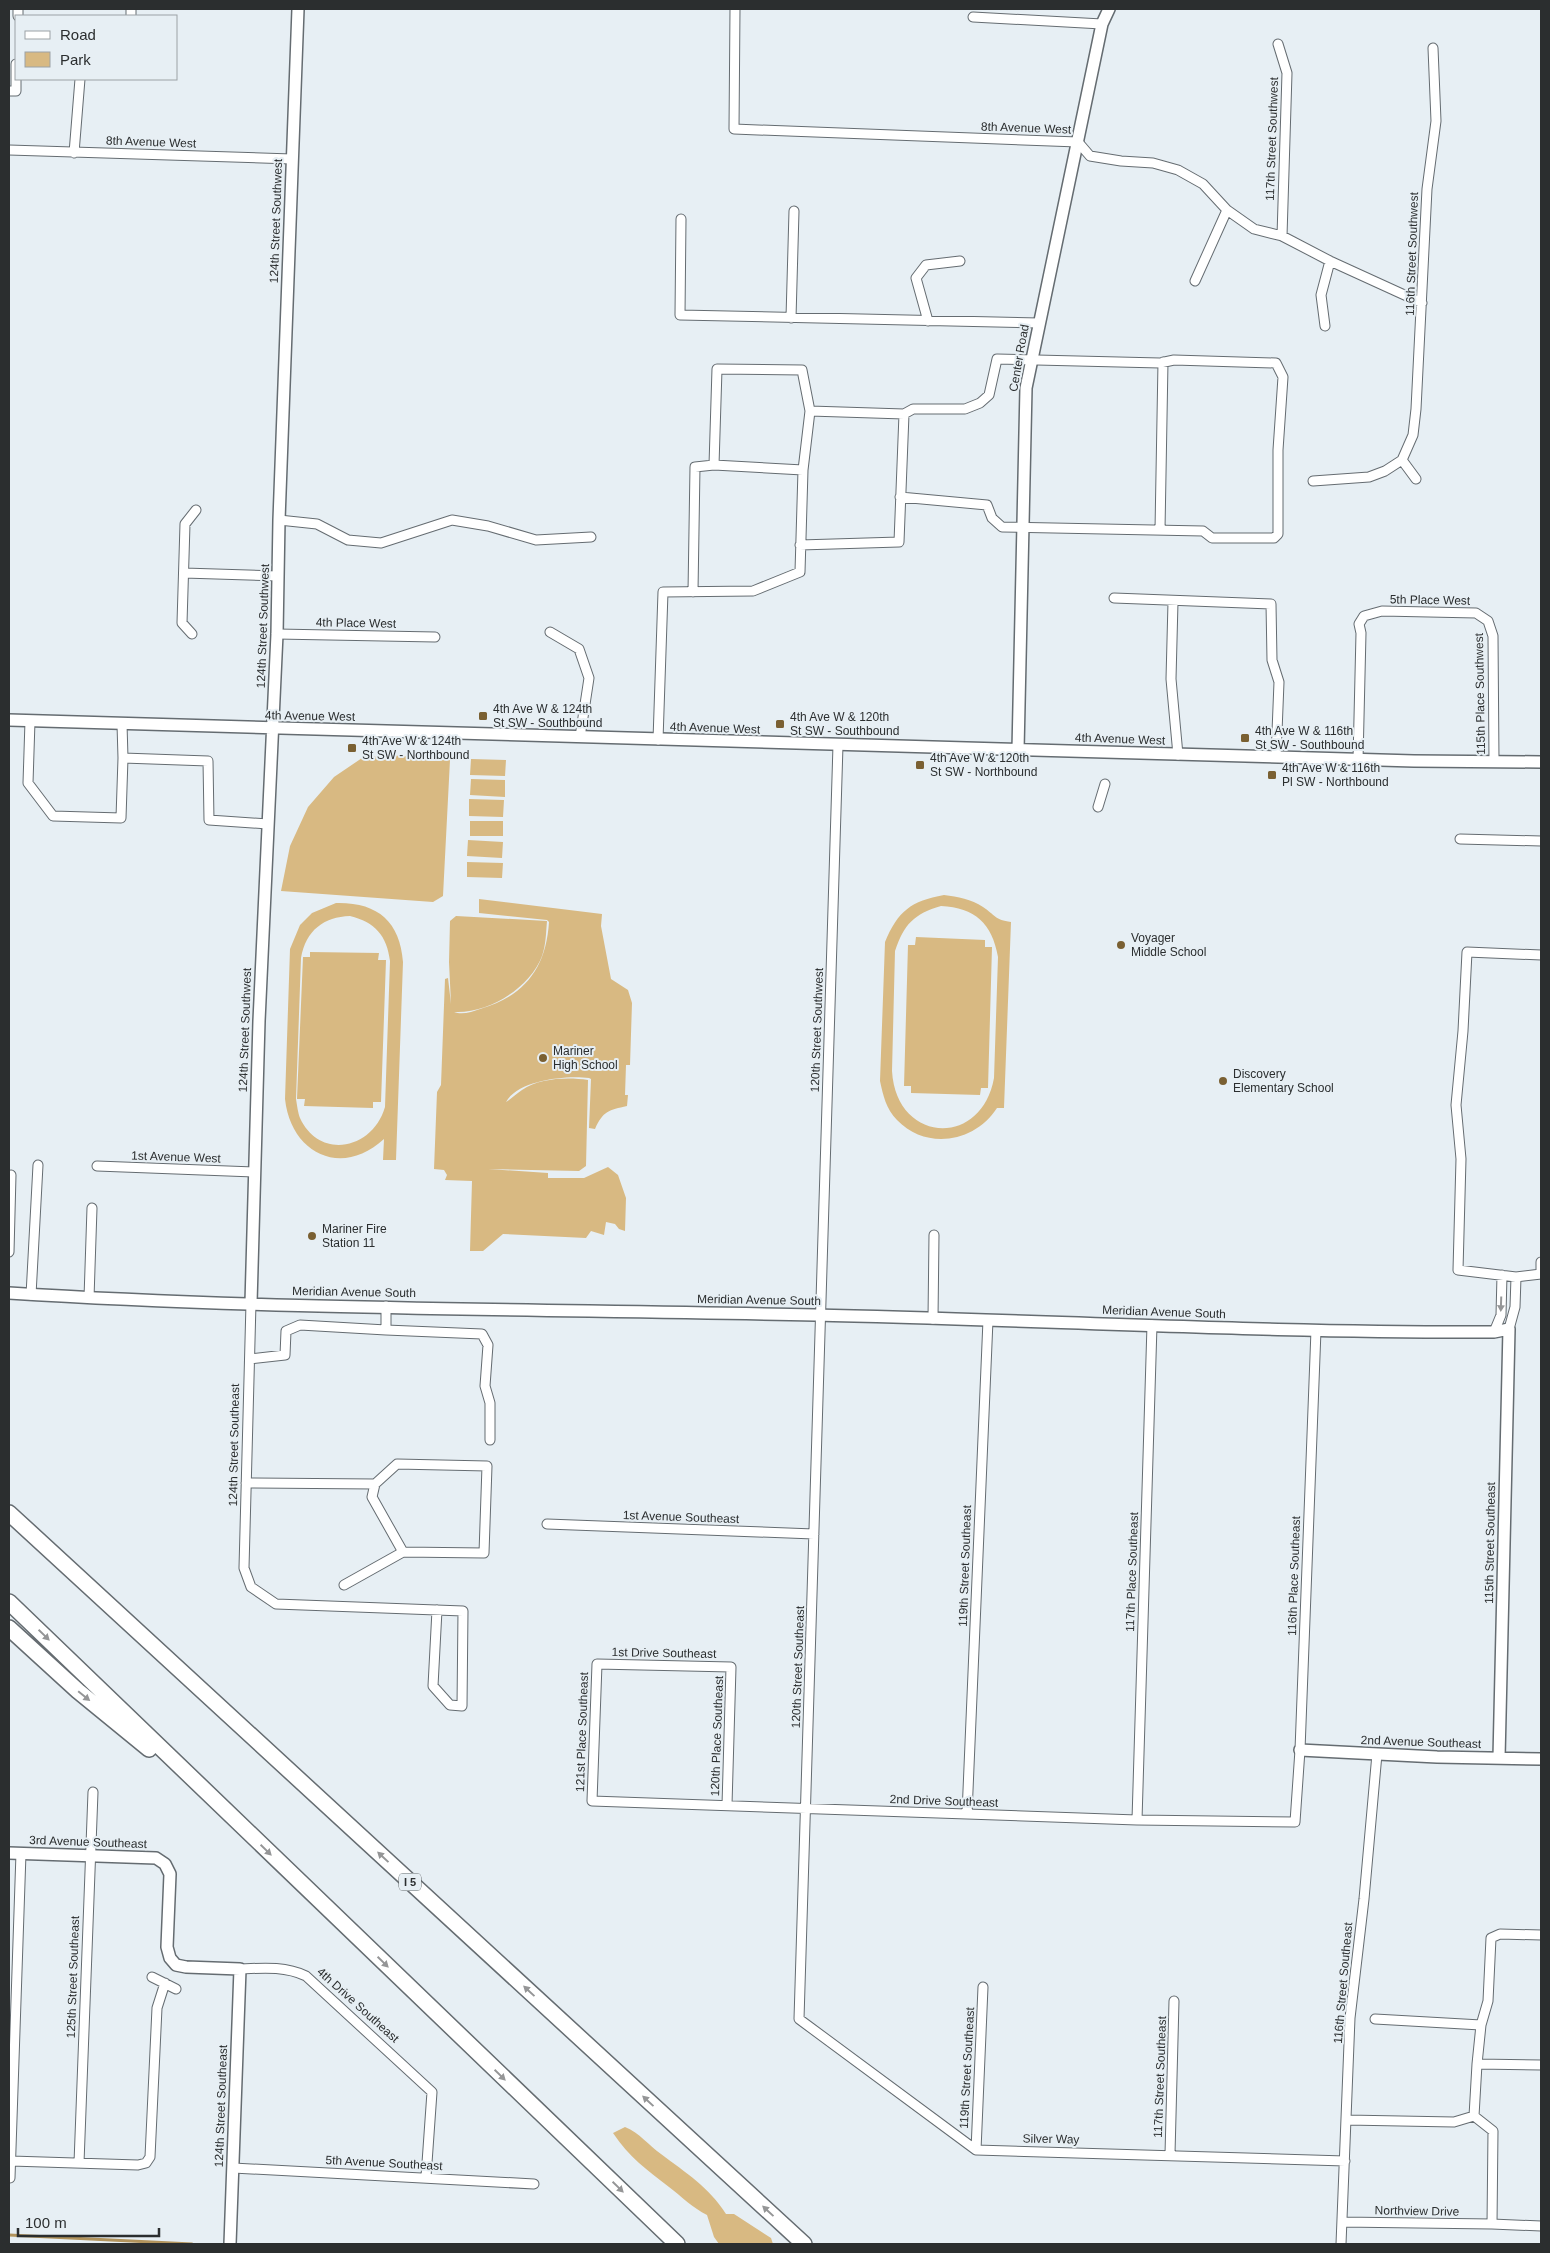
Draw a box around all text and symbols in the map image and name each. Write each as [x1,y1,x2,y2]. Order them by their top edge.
legend [15,15,178,80]
text: Road [60,26,96,43]
text: Park [60,51,91,68]
street label: 117th Street Southwest [1263,76,1281,201]
street label: 8th Avenue West [981,119,1072,137]
street label: 8th Avenue West [106,133,197,151]
street label: 124th Street Southwest [267,158,285,284]
street label: 116th Street Southwest [1403,191,1421,316]
street label: Center Road [1006,323,1032,393]
street label: 124th Street Southwest [254,563,272,689]
street label: 5th Place West [1390,592,1471,608]
street label: 4th Place West [316,615,397,631]
street label: 115th Place Southwest [1472,632,1488,755]
place label: 4th Ave W & 124th St SW - Southbound [493,702,602,730]
street label: 4th Avenue West [265,708,356,724]
marker: 4th Ave W & 124th St SW - Southbound [477,710,489,722]
place label: 4th Ave W & 120th St SW - Southbound [790,710,899,738]
marker: 4th Ave W & 120th St SW - Southbound [774,718,786,730]
street label: 4th Avenue West [670,719,761,737]
place label: 4th Ave W & 116th St SW - Southbound [1255,724,1364,752]
street label: 4th Avenue West [1075,730,1166,748]
marker: 4th Ave W & 116th St SW - Southbound [1239,732,1251,744]
place label: 4th Ave W & 124th St SW - Northbound [362,734,469,762]
marker: 4th Ave W & 124th St SW - Northbound [346,742,358,754]
place label: 4th Ave W & 120th St SW - Northbound [930,751,1037,779]
marker: 4th Ave W & 120th St SW - Northbound [914,759,926,771]
place label: 4th Ave W & 116th Pl SW - Northbound [1282,761,1389,789]
marker: 4th Ave W & 116th Pl SW - Northbound [1266,769,1278,781]
place label: Voyager Middle School [1131,931,1206,959]
marker: Voyager Middle School [1115,939,1127,951]
street label: 124th Street Southwest [236,967,254,1093]
street label: 120th Street Southwest [808,967,826,1093]
place label: Mariner High School [553,1044,618,1072]
marker: Mariner High School [537,1052,549,1064]
place label: Discovery Elementary School [1233,1067,1334,1095]
marker: Discovery Elementary School [1217,1075,1229,1087]
street label: 1st Avenue West [131,1148,222,1166]
place label: Mariner Fire Station 11 [322,1222,387,1250]
marker: Mariner Fire Station 11 [306,1230,318,1242]
street label: Meridian Avenue South [292,1284,416,1300]
street label: Meridian Avenue South [697,1292,821,1308]
one-way arrow [1497,1296,1505,1312]
street label: Meridian Avenue South [1102,1303,1226,1321]
street label: 124th Street Southeast [226,1383,242,1506]
street label: 115th Street Southeast [1482,1481,1498,1604]
street label: 119th Street Southeast [956,1504,974,1627]
street label: 1st Avenue Southeast [623,1508,740,1526]
street label: 117th Place Southeast [1123,1511,1141,1632]
street label: 116th Place Southeast [1285,1515,1303,1636]
street label: 120th Street Southeast [789,1605,807,1729]
one-way arrow [38,1629,50,1641]
street label: 1st Drive Southeast [612,1645,717,1661]
street label: 121st Place Southeast [573,1671,591,1792]
street label: 120th Place Southeast [708,1675,726,1797]
one-way arrow [77,1690,90,1701]
street label: 2nd Avenue Southeast [1361,1733,1482,1751]
street label: 2nd Drive Southeast [889,1792,999,1810]
street label: 3rd Avenue Southeast [29,1833,148,1851]
one-way arrow [260,1843,272,1855]
one-way arrow [378,1851,390,1863]
road number: I 5 [399,1874,421,1890]
street label: 125th Street Southeast [64,1915,82,2039]
street label: 116th Street Southeast [1331,1921,1355,2044]
one-way arrow [377,1956,389,1968]
street label: 4th Drive Southeast [314,1965,402,2046]
one-way arrow [523,1985,535,1997]
street label: 119th Street Southeast [957,2006,977,2129]
street label: 117th Street Southeast [1151,2015,1169,2138]
street label: 124th Street Southeast [212,2044,230,2168]
one-way arrow [494,2069,506,2081]
one-way arrow [643,2095,655,2107]
street label: Silver Way [1022,2132,1080,2146]
street label: 5th Avenue Southeast [325,2153,444,2173]
one-way arrow [612,2181,624,2193]
street label: Northview Drive [1375,2203,1460,2219]
one-way arrow [762,2205,774,2217]
scale bar [18,2206,159,2238]
text: 100 m [25,2214,67,2231]

